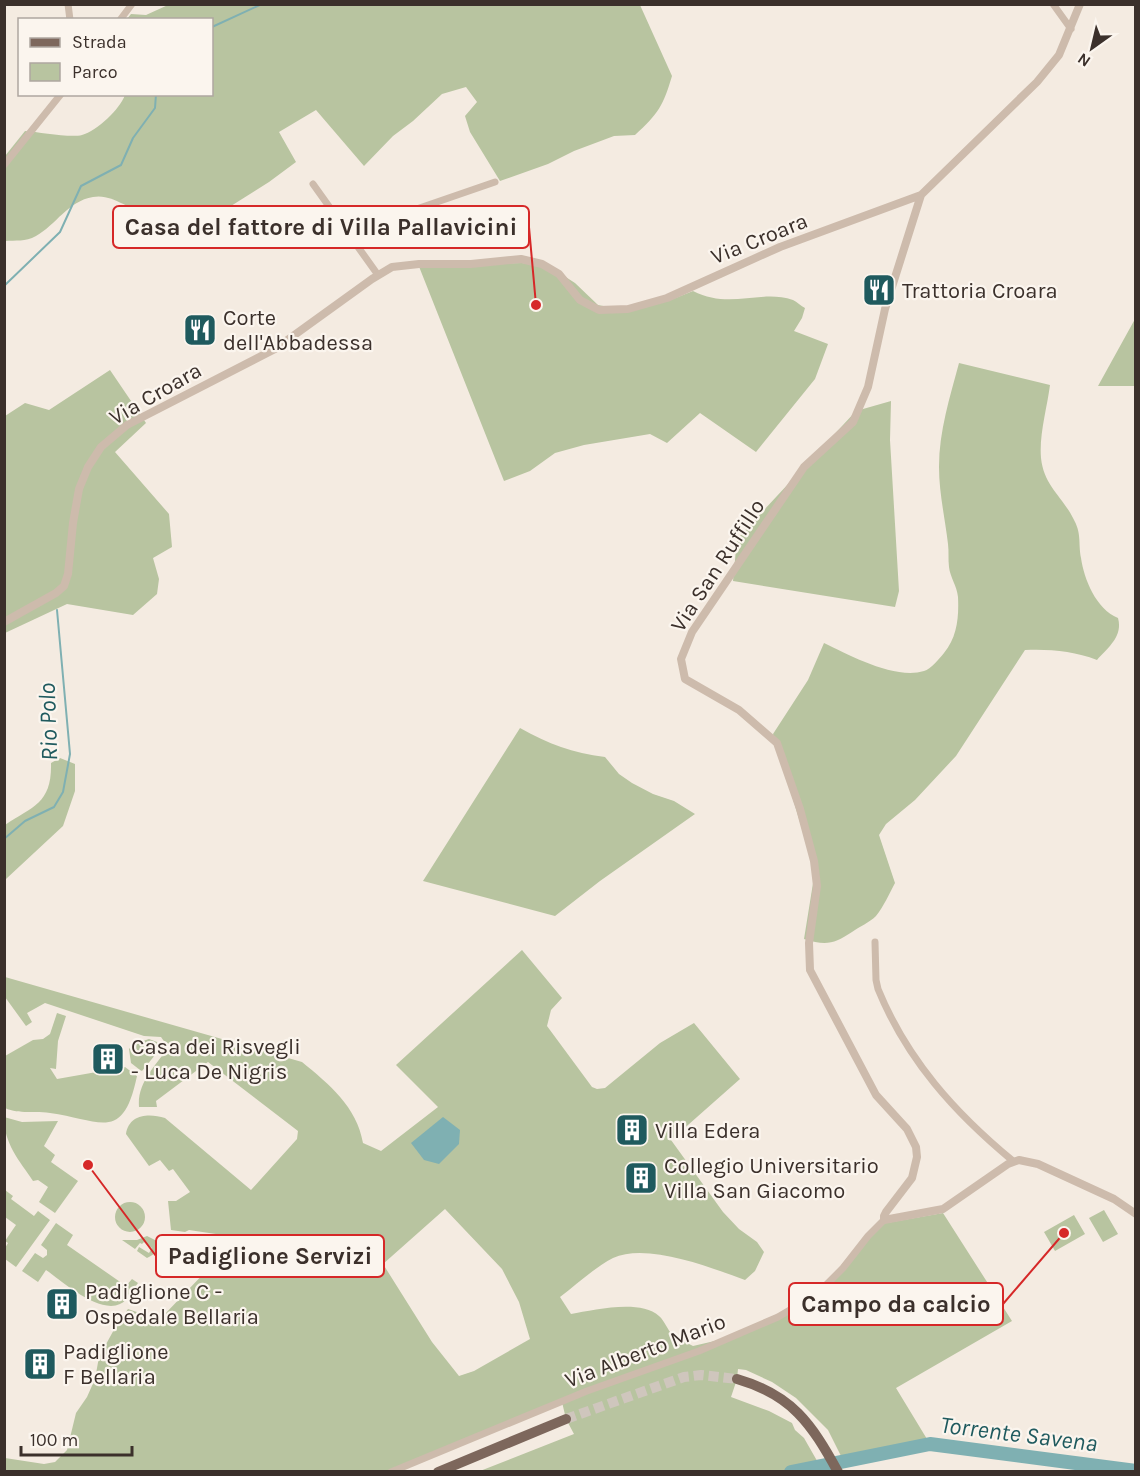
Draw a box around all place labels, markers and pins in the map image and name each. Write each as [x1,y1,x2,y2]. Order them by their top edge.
callout: Casa del fattore di Villa Pallavicini [113,206,529,248]
restaurant icon: Trattoria Croara [861,272,897,308]
place label: Trattoria Croara [902,278,1058,304]
place label: Corte dell'Abbadessa [223,305,373,356]
restaurant icon: Corte dell'Abbadessa [182,312,218,348]
place label: Casa dei Risvegli - Luca De Nigris [131,1034,301,1085]
building icon: Casa dei Risvegli - Luca De Nigris [90,1041,126,1077]
building icon: Villa Edera [614,1112,650,1148]
place label: Villa Edera [655,1118,760,1144]
place label: Collegio Universitario Villa San Giacomo [664,1153,879,1204]
building icon: Collegio Universitario Villa San Giacomo [623,1160,659,1196]
callout: Padiglione Servizi [156,1235,384,1277]
place label: Padiglione C - Ospedale Bellaria [85,1279,259,1330]
callout: Campo da calcio [789,1283,1003,1325]
building icon: Padiglione C - Ospedale Bellaria [44,1286,80,1322]
place label: Padiglione F Bellaria [63,1339,169,1390]
building icon: Padiglione F Bellaria [22,1346,58,1382]

